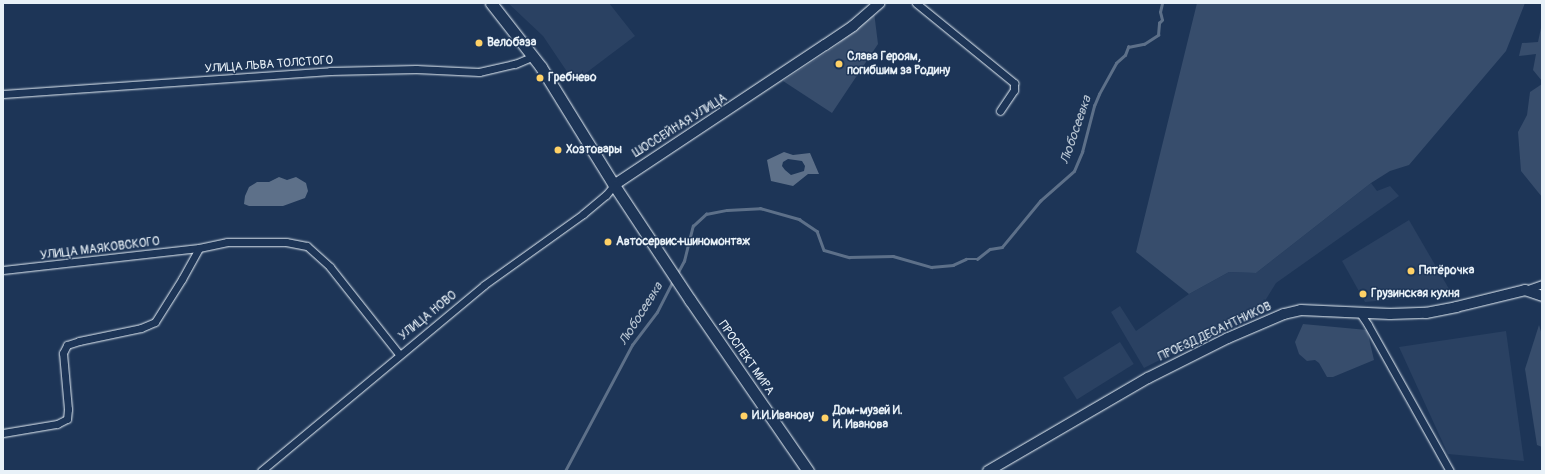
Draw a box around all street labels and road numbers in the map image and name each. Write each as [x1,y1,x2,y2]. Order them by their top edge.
street label: УЛИЦА ЛЬВА ТОЛСТОГО [204,53,334,77]
street label: ШОССЕЙНАЯ УЛИЦА [630,91,730,161]
street label: УЛИЦА МАЯКОВСКОГО [39,235,161,263]
street label: УЛИЦА НОВО [396,288,460,344]
street label: ПРОЕЗД ДЕСАНТНИКОВ [1156,299,1274,365]
street label: ПРОСПЕКТ МИРА [715,318,777,398]

